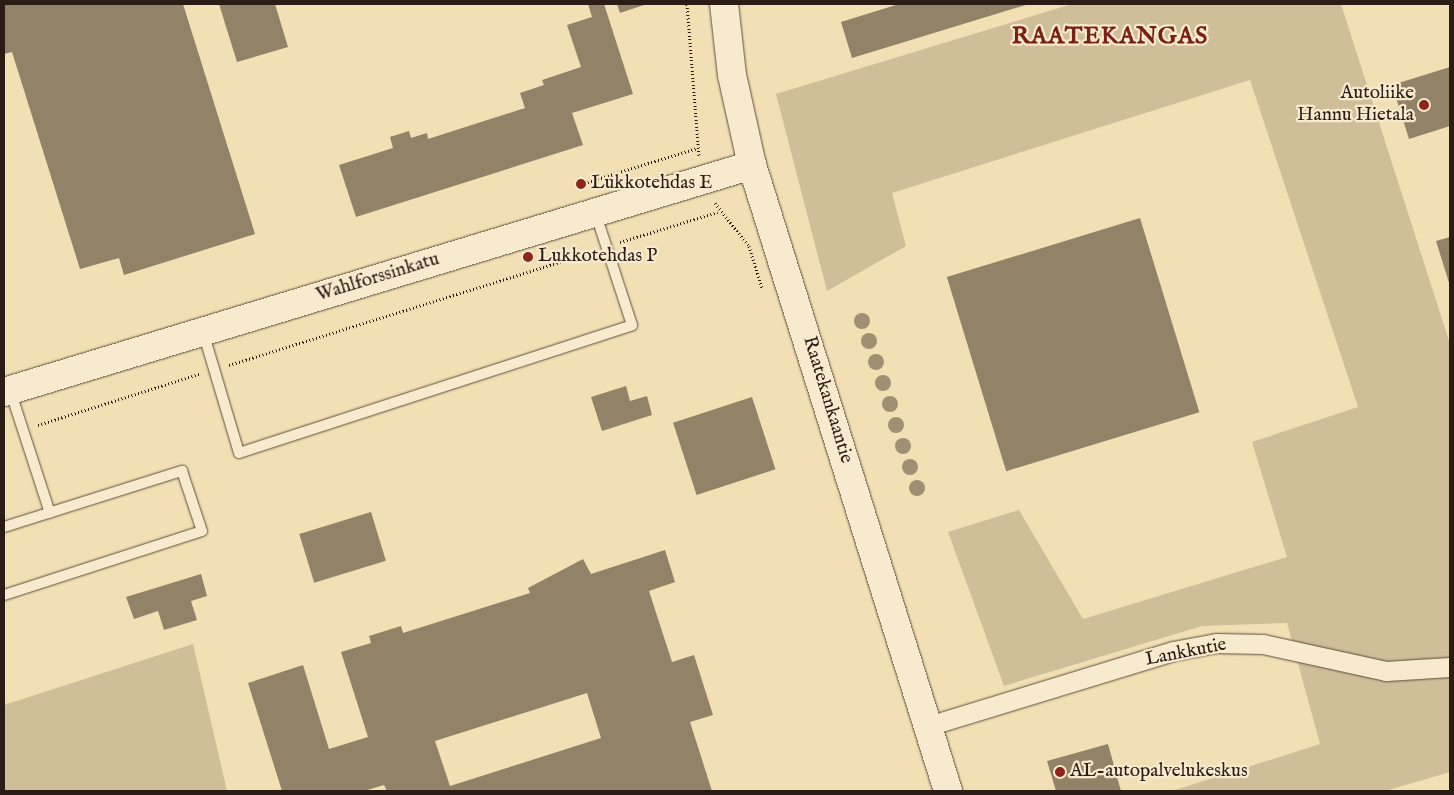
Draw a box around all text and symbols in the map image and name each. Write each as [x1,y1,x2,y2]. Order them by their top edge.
district label: RAATEKANGAS [1010,23,1210,51]
place label: Autoliike Hannu Hietala [1297,83,1414,127]
marker: Autoliike Hannu Hietala [1418,99,1430,111]
place label: Lukkotehdas E [591,173,712,195]
marker: Lukkotehdas E [575,178,587,190]
place label: Lukkotehdas P [538,246,657,268]
street label: Wahlforssinkatu [314,248,442,308]
marker: Lukkotehdas P [522,251,534,263]
street label: Raatekankaantie [797,334,857,466]
street label: Lankkutie [1143,634,1229,672]
place label: AL-autopalvelukeskus [1070,761,1248,783]
marker: AL-autopalvelukeskus [1054,766,1066,778]

